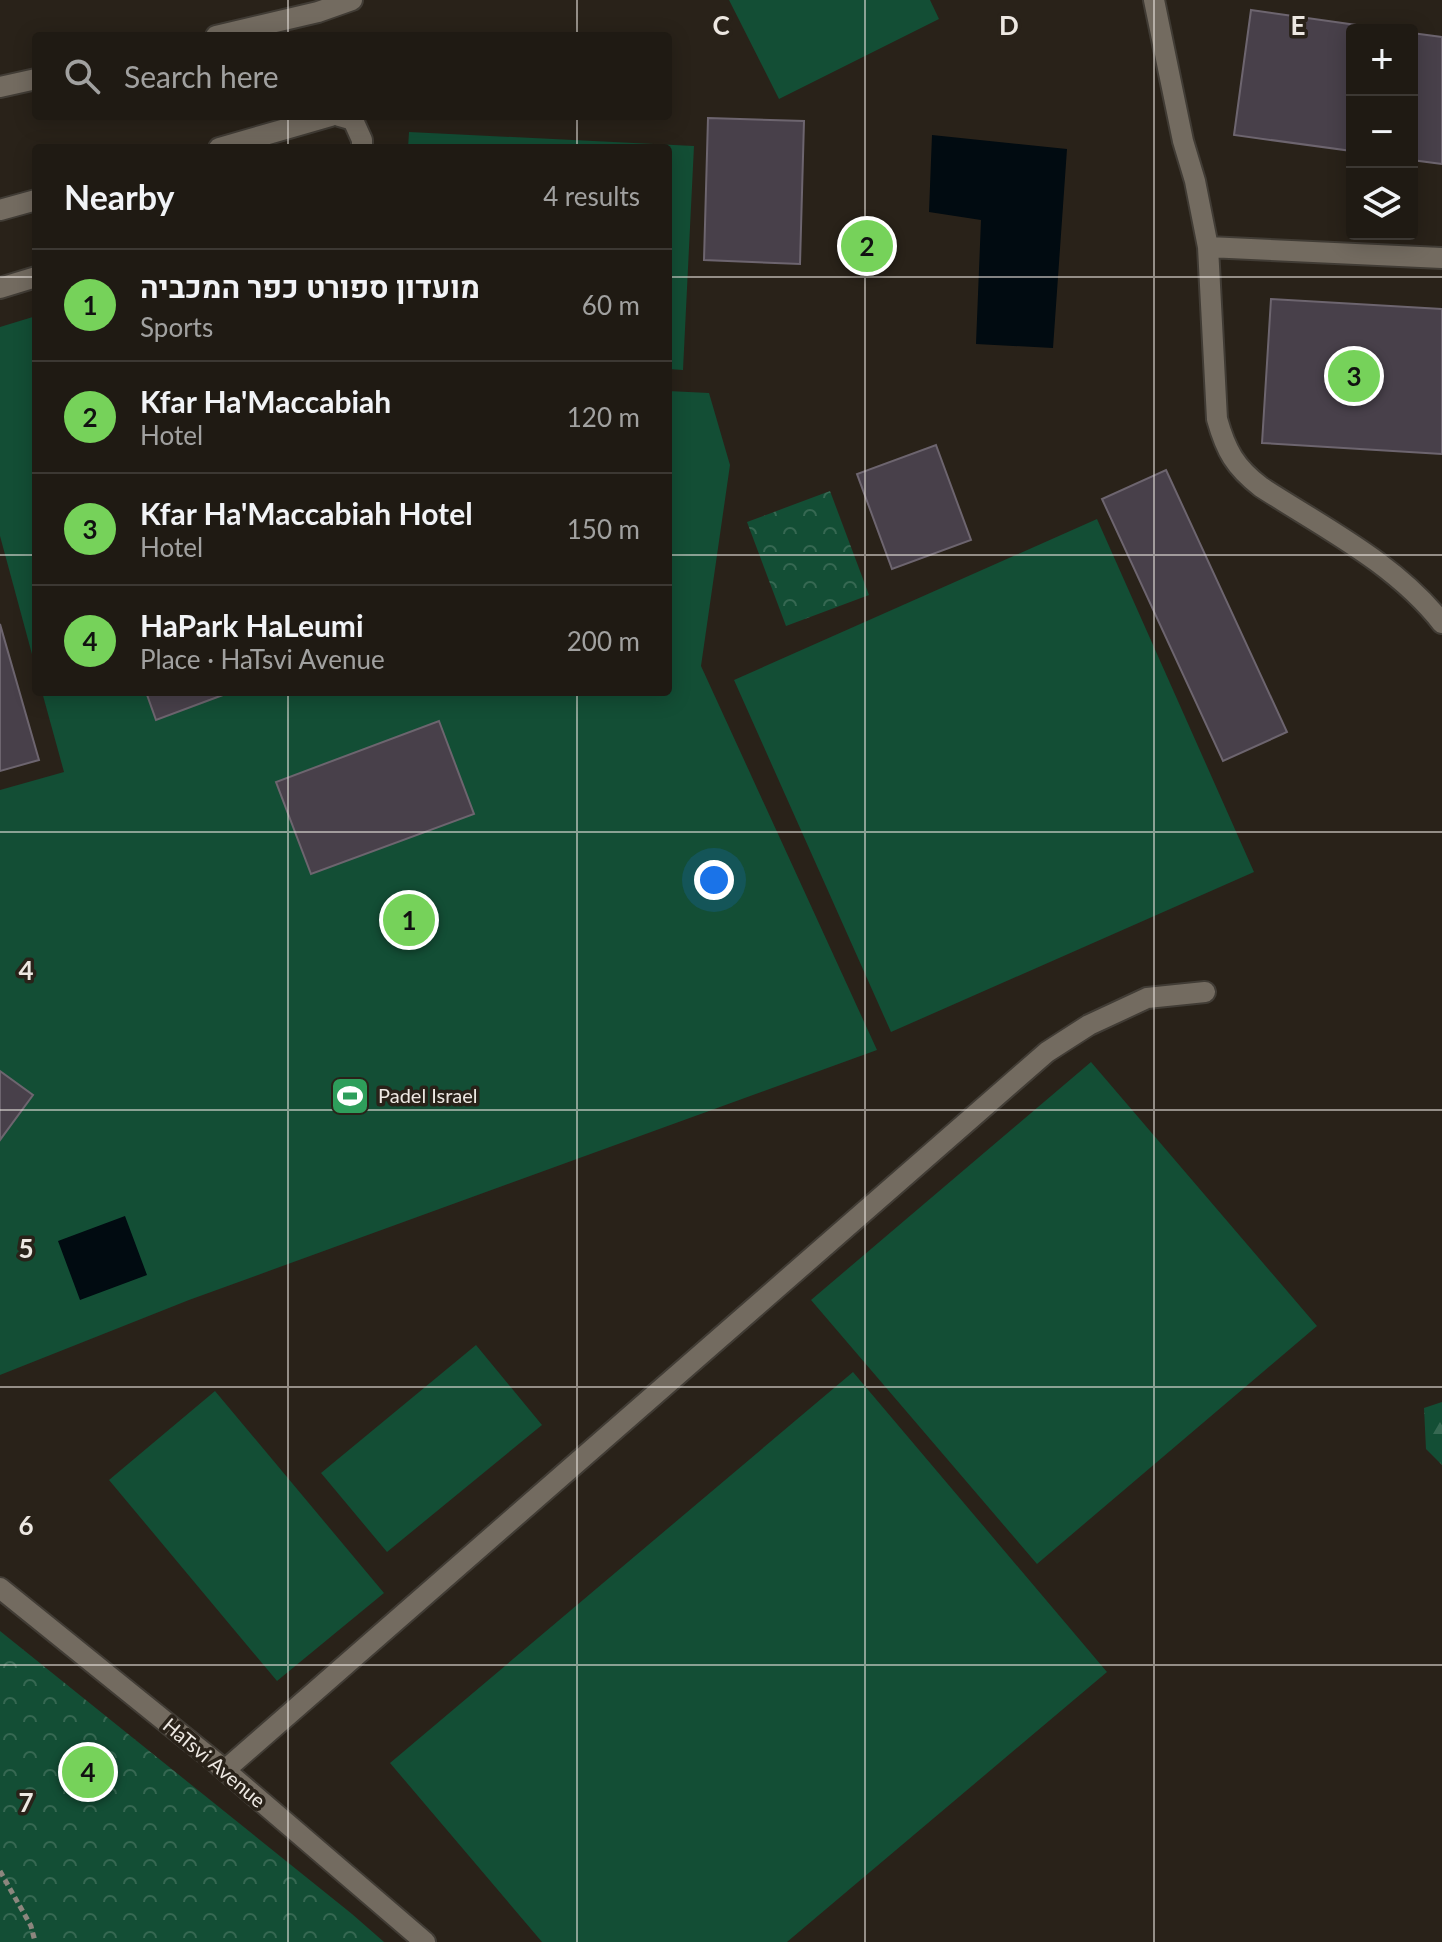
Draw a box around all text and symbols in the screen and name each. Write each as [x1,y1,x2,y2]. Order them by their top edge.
text: C [712,9,730,41]
text: D [999,9,1019,41]
text: E [1291,9,1305,41]
map controls [1346,24,1418,240]
button: + [1346,24,1418,96]
search box [32,32,672,120]
icon: search [60,54,104,98]
text: Search here [124,58,279,94]
button: − [1346,96,1418,168]
button: layers [1346,168,1418,240]
text: Nearby [64,176,175,217]
text: 4 results [543,180,640,212]
pin: 2 [841,216,893,276]
text: מועדון ספורט כפר המכביה [140,268,480,304]
text: 1 [82,289,98,321]
text: 60 m [582,289,640,321]
text: Sports [140,311,213,343]
pin: 3 [1328,346,1380,406]
text: Kfar Ha'Maccabiah [140,383,391,419]
text: 2 [82,401,98,433]
text: 120 m [567,401,640,433]
text: Hotel [140,419,203,451]
text: Kfar Ha'Maccabiah Hotel [140,495,473,531]
text: 3 [82,513,98,545]
text: 150 m [567,513,640,545]
text: Hotel [140,531,203,563]
text: HaPark HaLeumi [140,607,364,643]
text: 4 [82,625,98,657]
text: 200 m [567,625,640,657]
text: Place · HaTsvi Avenue [140,643,385,675]
your location [694,860,734,900]
pin: 1 [383,890,435,950]
text: 4 [18,954,34,986]
sports icon: Padel Israel [329,1075,371,1117]
place label: Padel Israel [378,1083,478,1107]
text: 5 [18,1232,34,1264]
text: 6 [18,1509,34,1541]
street label: HaTsvi Avenue [159,1712,271,1812]
pin: 4 [62,1742,114,1802]
text: 7 [18,1786,34,1818]

